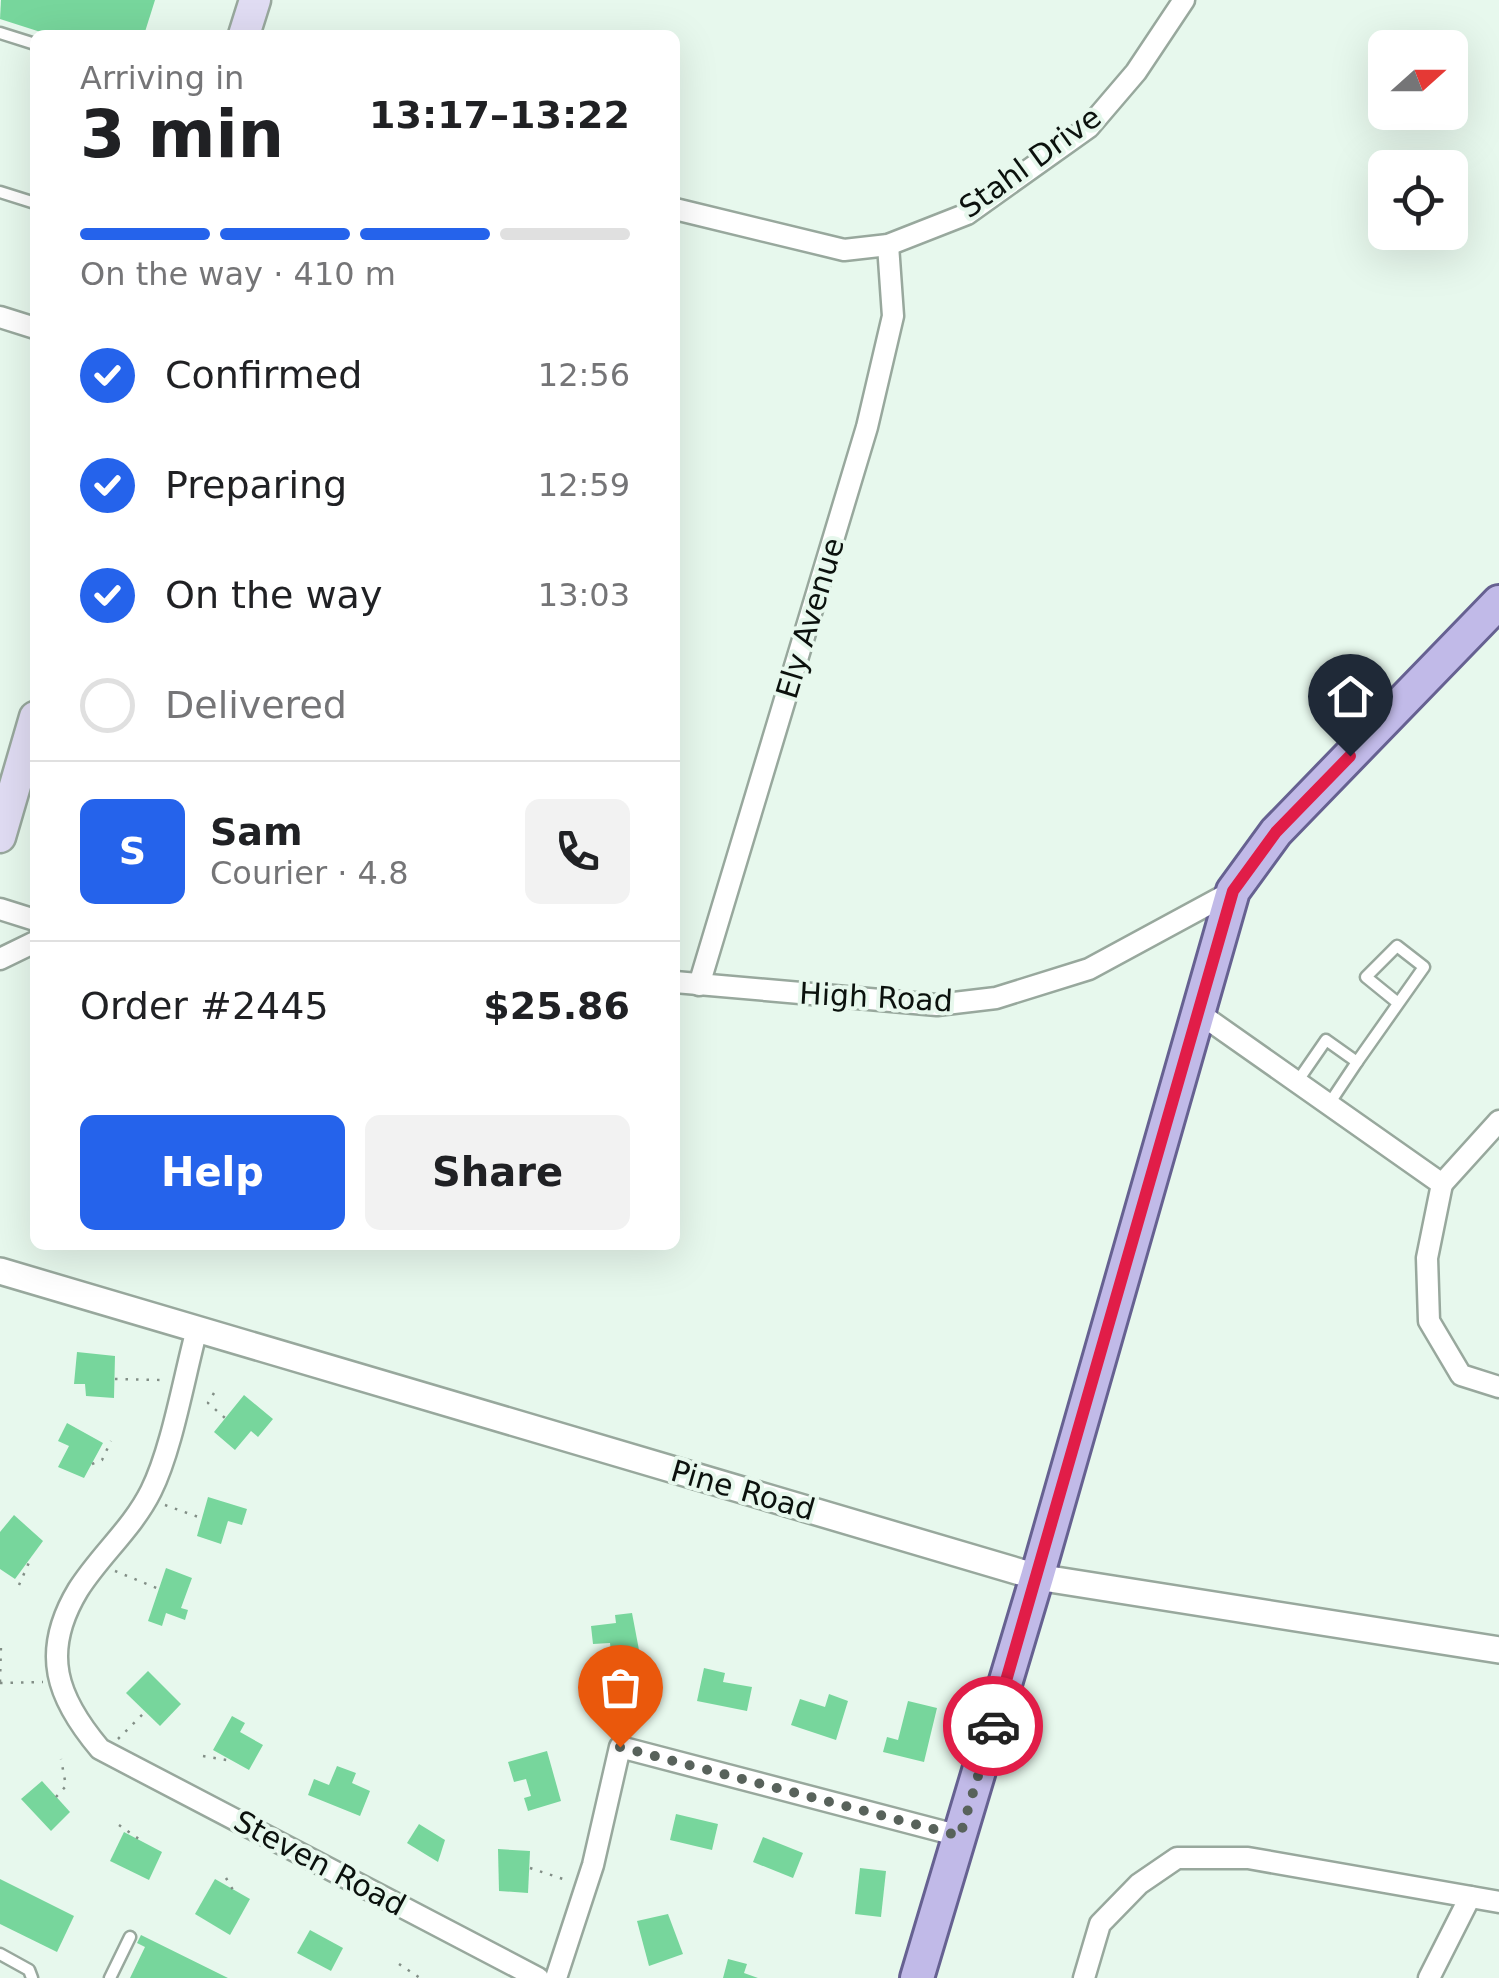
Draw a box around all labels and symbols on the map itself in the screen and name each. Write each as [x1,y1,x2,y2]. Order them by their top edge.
north arrow [1368,30,1468,130]
street label: Stahl Drive [953,99,1107,225]
street label: Ely Avenue [769,533,851,703]
pin [1308,654,1393,757]
street label: High Road [798,976,954,1018]
street label: Pine Road [667,1453,819,1527]
pin [578,1645,663,1748]
courier [943,1676,1043,1776]
street label: Steven Road [228,1803,412,1923]

